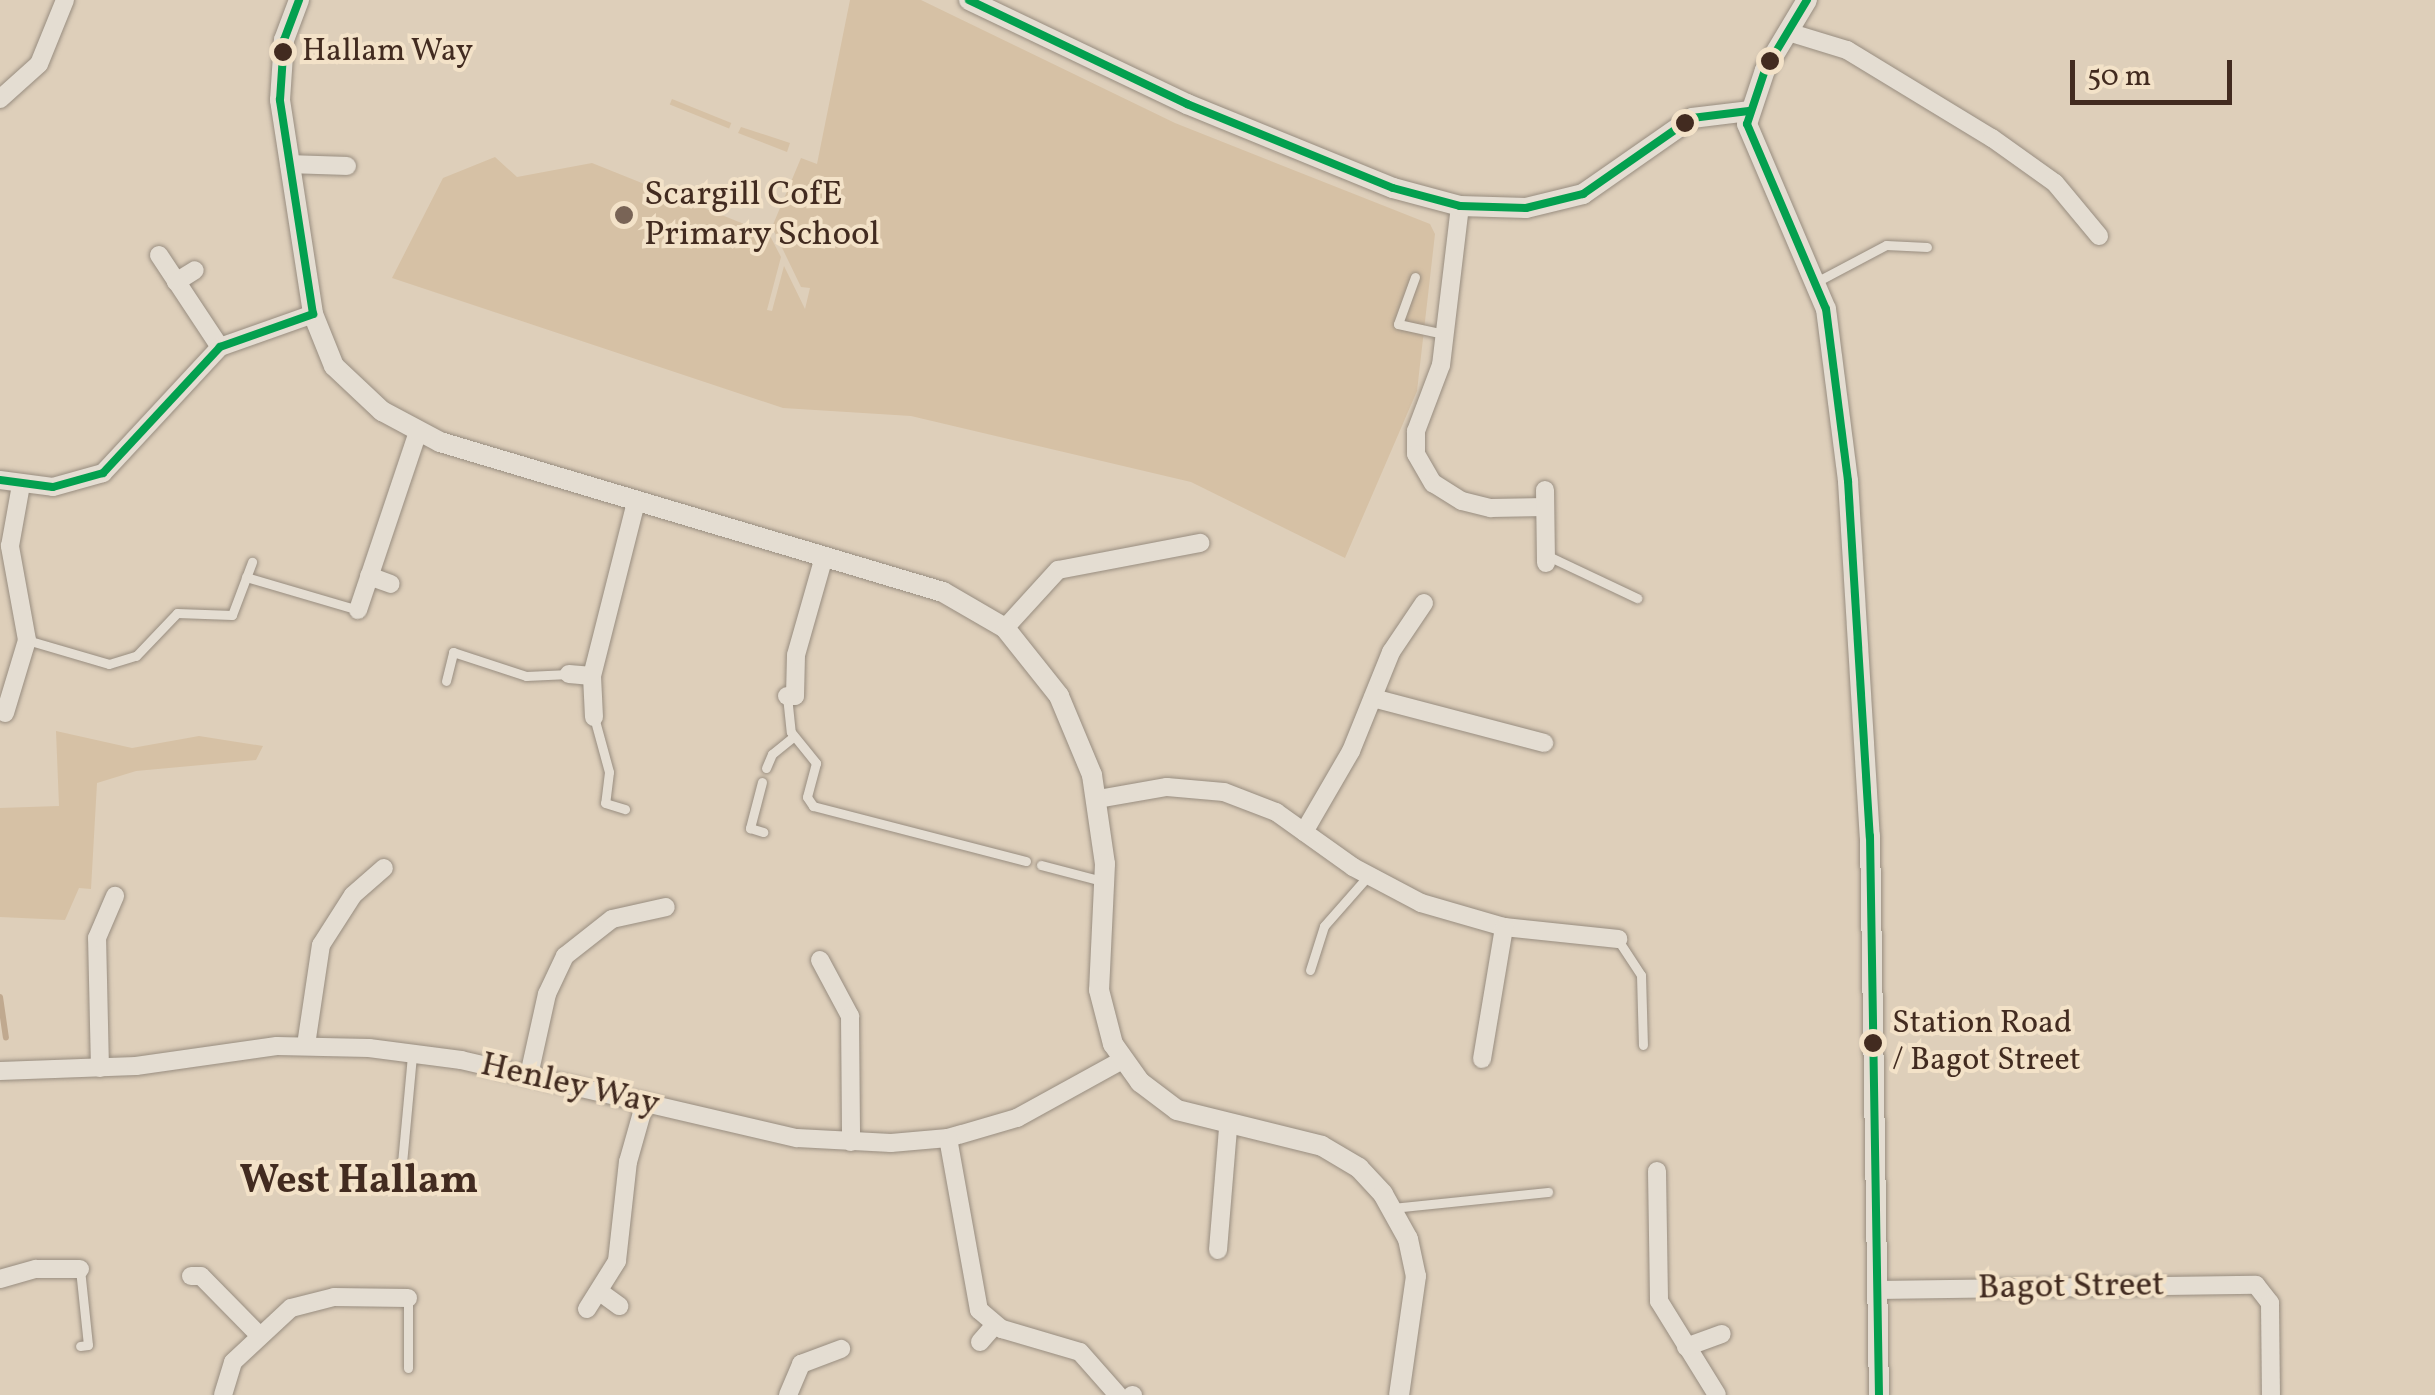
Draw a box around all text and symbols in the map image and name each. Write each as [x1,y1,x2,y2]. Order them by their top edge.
place label: Hallam Way [302,33,474,71]
scale bar [2075,40,2238,102]
marker: Hallam Way [273,42,293,62]
unlabelled marker [1760,51,1780,71]
text: 50 m [2087,56,2151,98]
unlabelled marker [1675,113,1695,133]
place label: Scargill CofE Primary School [644,174,881,256]
marker: Scargill CofE Primary School [613,204,635,226]
place label: Station Road / Bagot Street [1892,1006,2081,1081]
marker: Station Road / Bagot Street [1863,1033,1883,1053]
street label: Henley Way [475,1044,665,1126]
district label: West Hallam [240,1158,478,1206]
street label: Bagot Street [1977,1264,2165,1310]

